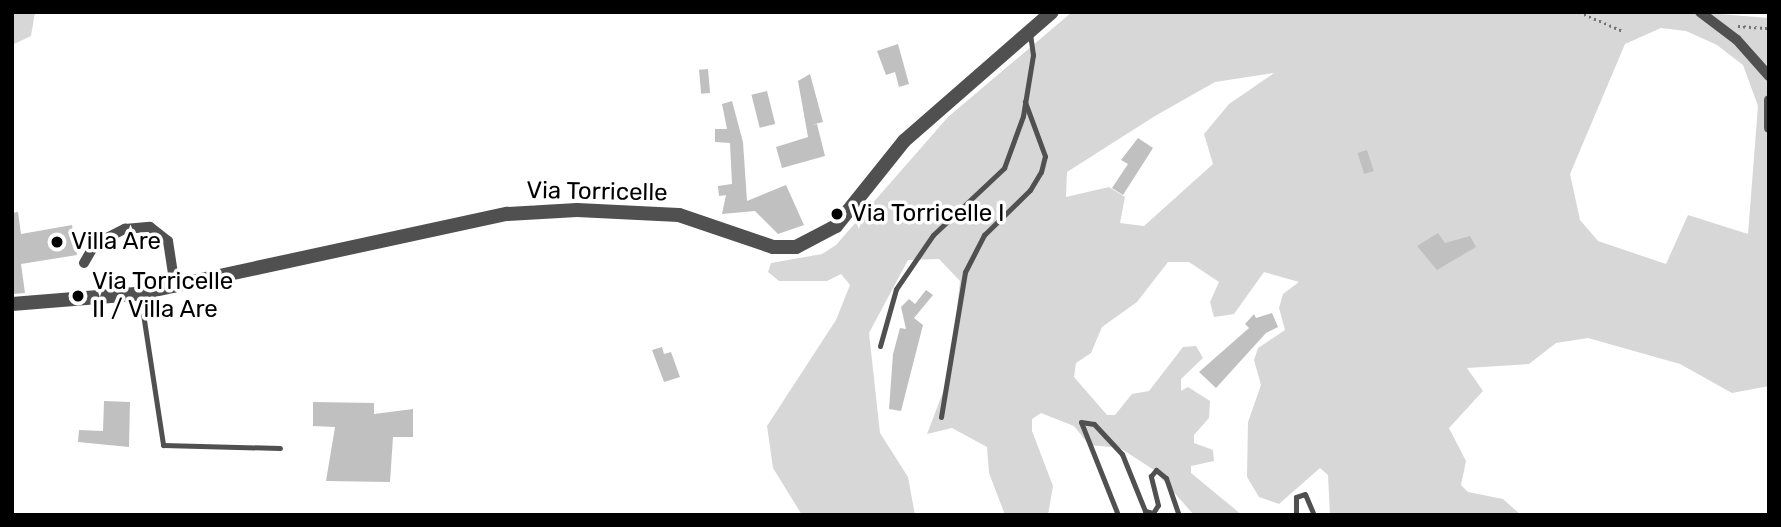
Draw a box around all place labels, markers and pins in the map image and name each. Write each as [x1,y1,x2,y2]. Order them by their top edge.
place label: Via Torricelle I [851,200,1005,228]
marker: Via Torricelle I [829,206,845,222]
place label: Villa Are [71,228,162,256]
marker: Villa Are [49,234,65,250]
place label: Via Torricelle II / Villa Are [92,268,234,324]
marker: Via Torricelle II / Villa Are [70,288,86,304]

